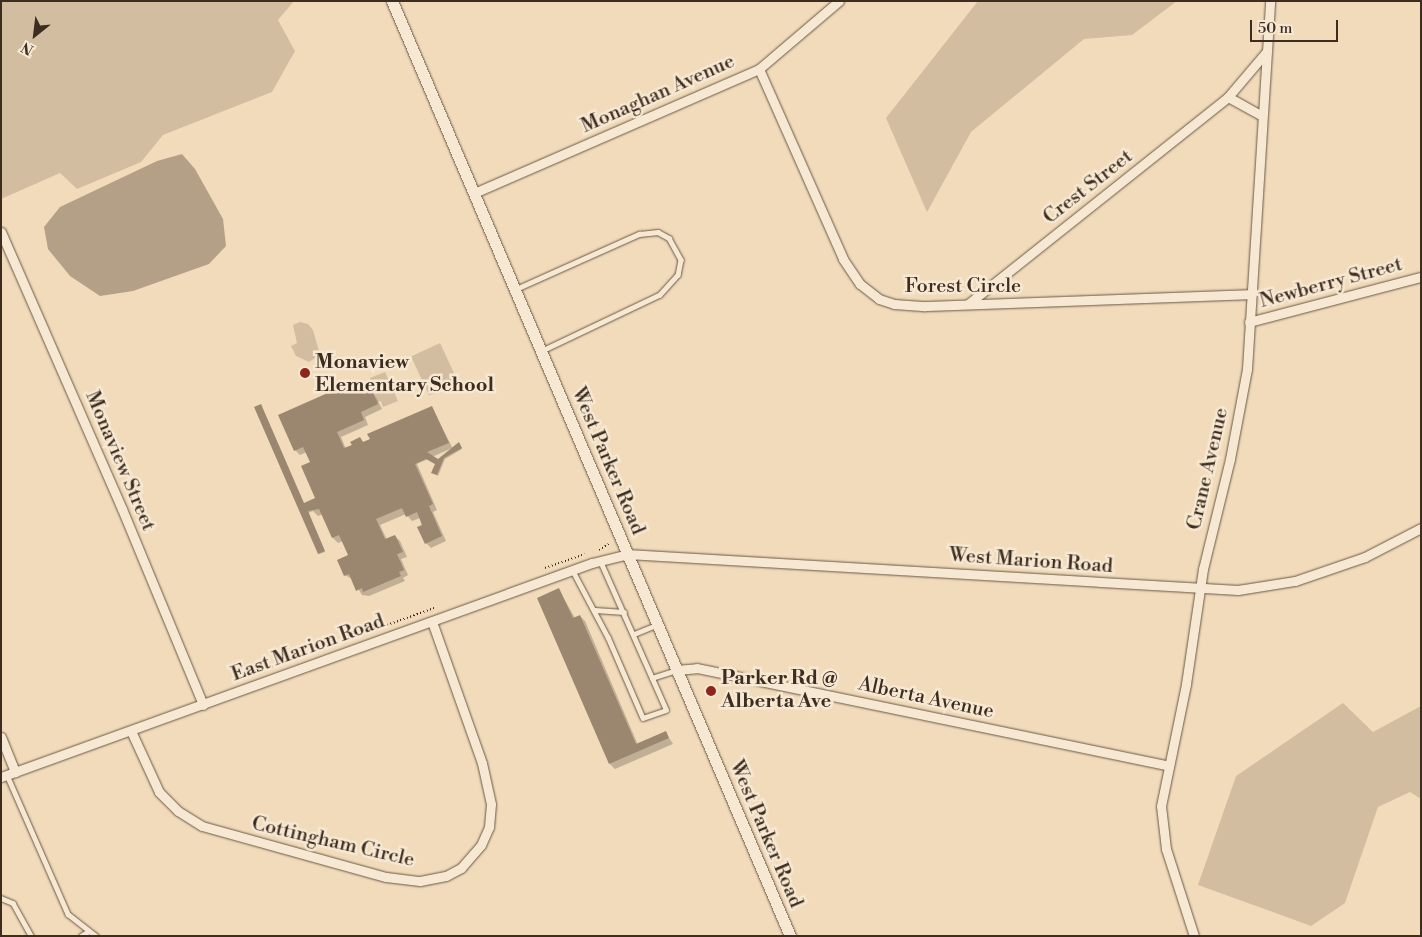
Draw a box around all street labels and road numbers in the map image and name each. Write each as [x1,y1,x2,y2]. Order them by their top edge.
street label: Monaghan Avenue [578,49,738,139]
street label: Crest Street [1039,145,1137,229]
street label: Newberry Street [1257,252,1405,314]
street label: Forest Circle [905,274,1021,298]
street label: West Parker Road [566,384,650,538]
street label: Monaview Street [80,387,160,535]
street label: Crane Avenue [1182,406,1234,532]
street label: West Marion Road [948,543,1114,579]
street label: East Marion Road [228,609,388,687]
street label: Alberta Avenue [856,672,996,724]
street label: West Parker Road [724,757,808,911]
street label: Cottingham Circle [249,812,417,872]

